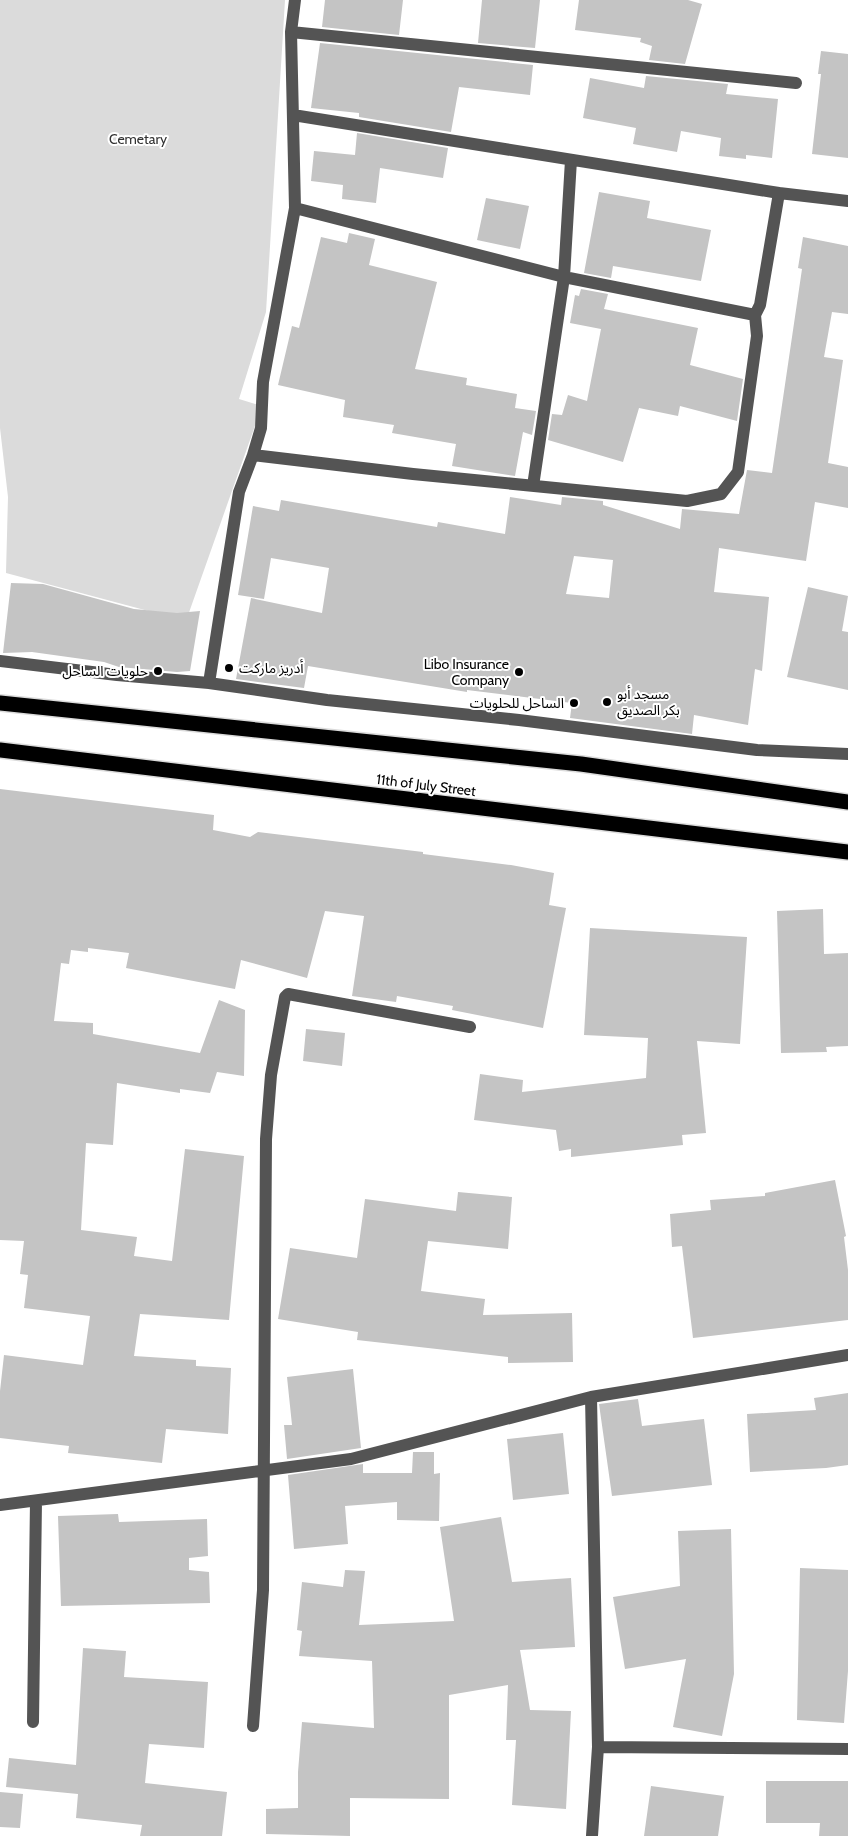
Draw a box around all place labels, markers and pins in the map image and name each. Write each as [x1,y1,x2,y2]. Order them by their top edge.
place label: Libo Insurance Company [424,655,509,689]
place label: أدريز ماركت [239,659,304,677]
place label: حلويات الساحل [62,662,148,680]
marker: أدريز ماركت [223,662,235,674]
marker: حلويات الساحل [152,665,164,677]
marker: Libo Insurance Company [513,666,525,678]
place label: مسجد أبو بكر الصديق [617,685,680,720]
place label: الساحل للحلويات [470,694,564,712]
marker: مسجد أبو بكر الصديق [601,696,613,708]
marker: الساحل للحلويات [568,697,580,709]

